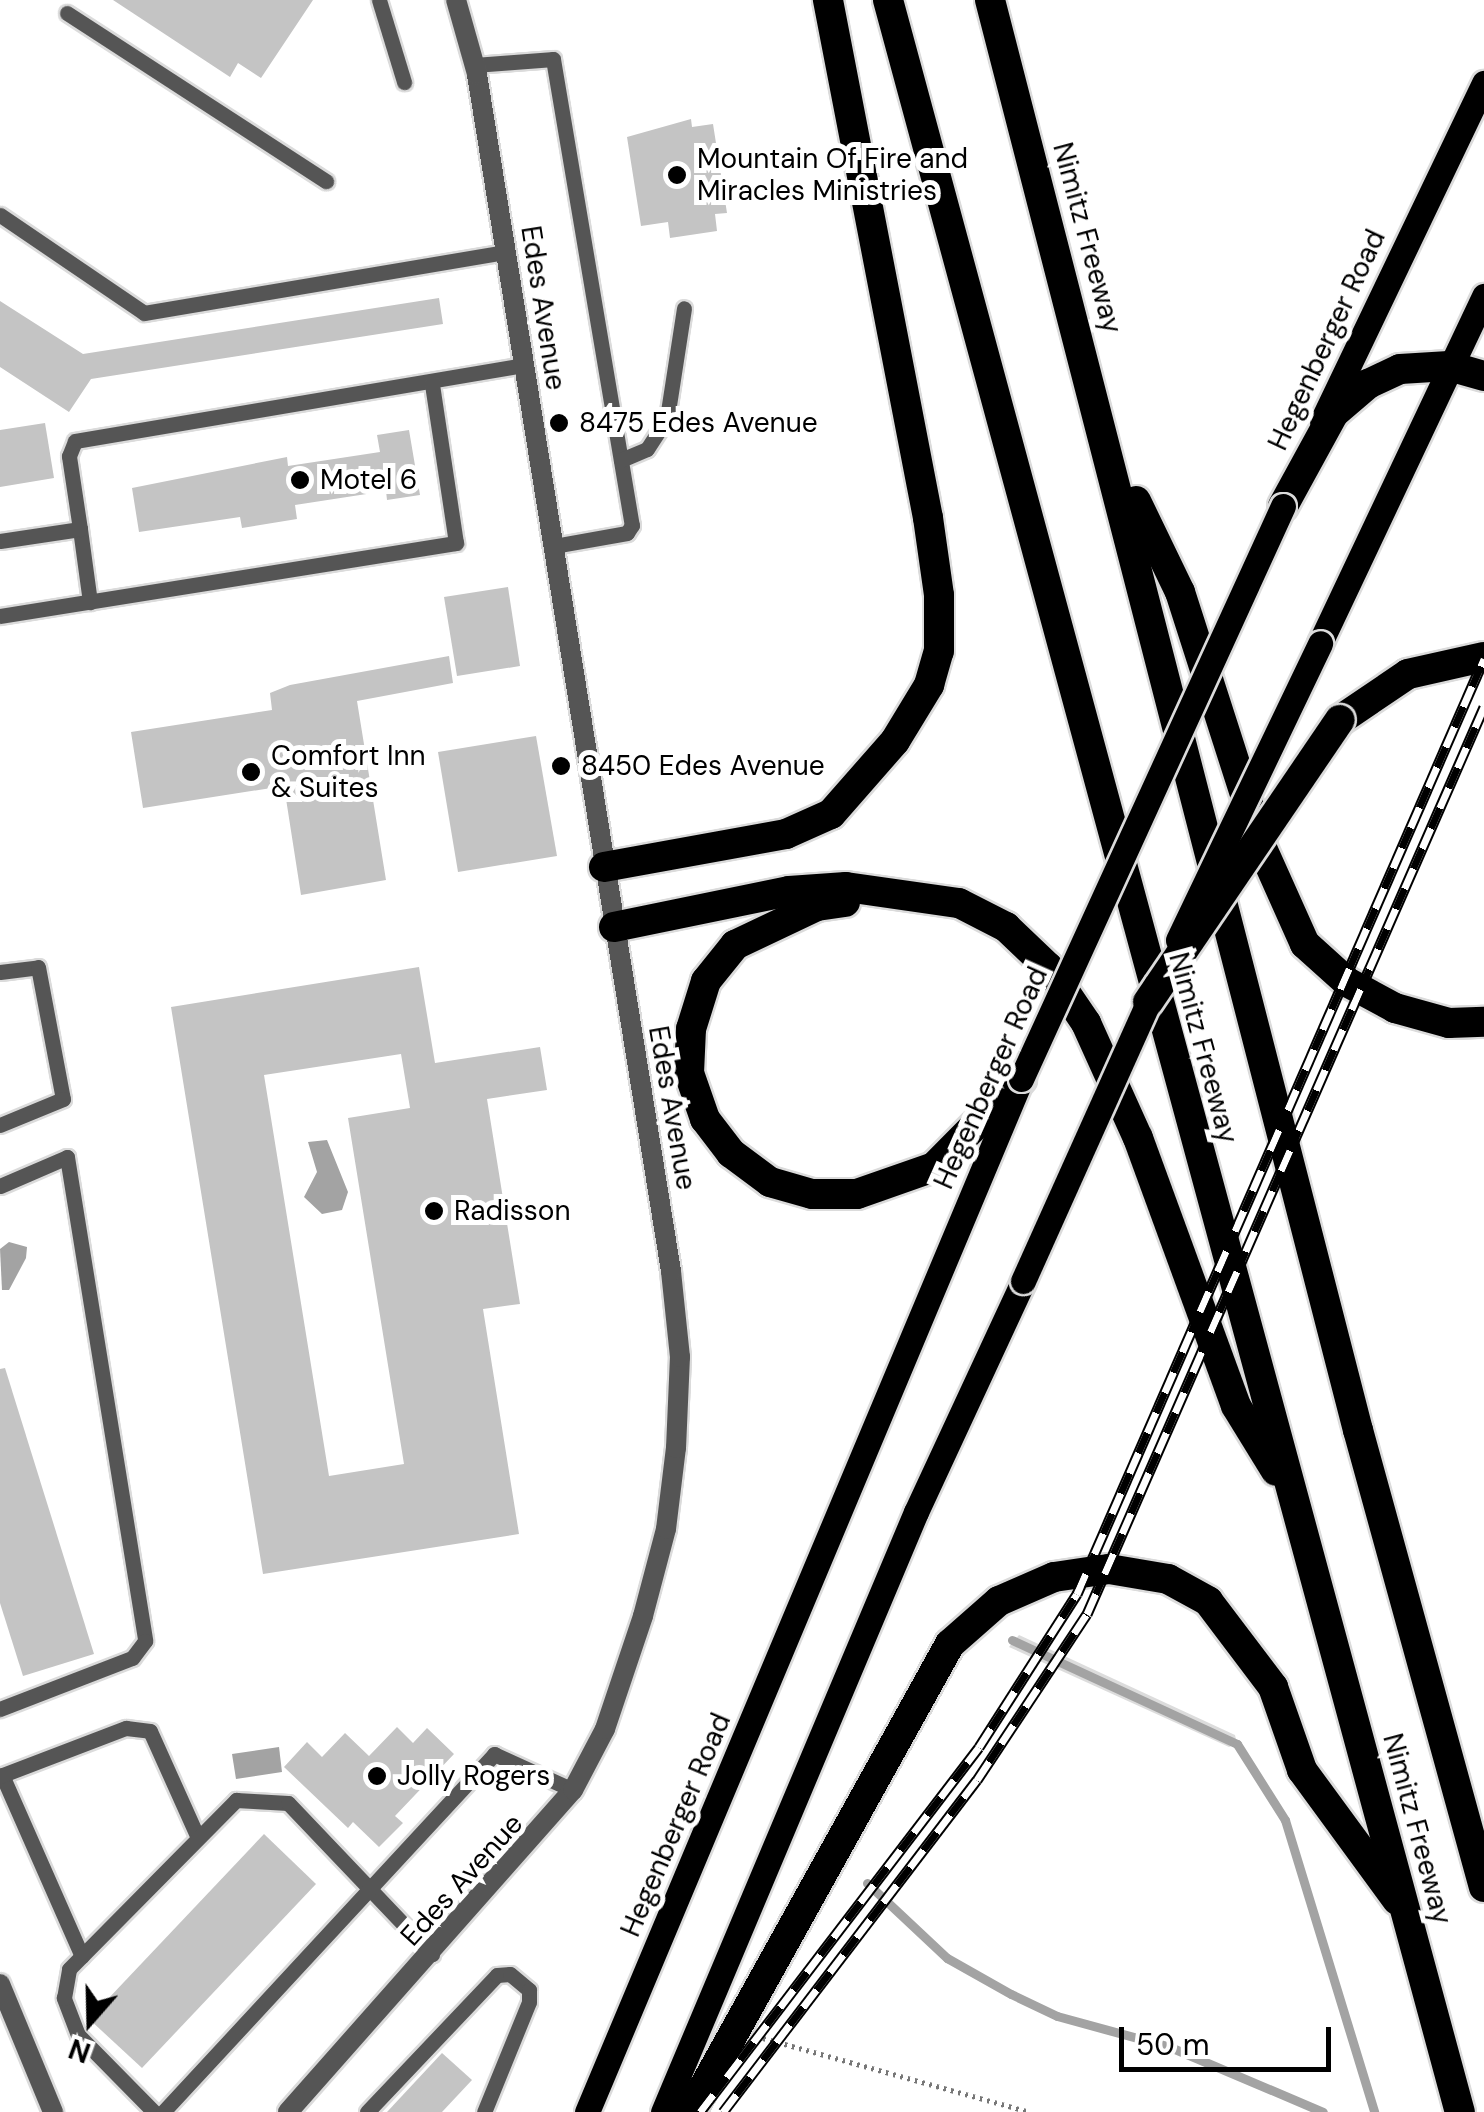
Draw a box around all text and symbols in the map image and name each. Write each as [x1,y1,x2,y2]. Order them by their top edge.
street label: Nimitz Freeway [1045,139,1129,337]
place label: Mountain Of Fire and Miracles Ministries [697,142,968,208]
marker: Mountain Of Fire and Miracles Ministries [666,164,688,186]
street label: Edes Avenue [513,223,573,393]
street label: Hegenberger Road [1261,224,1393,456]
place label: 8475 Edes Avenue [579,406,818,440]
marker: 8475 Edes Avenue [548,412,570,434]
place label: Motel 6 [320,463,417,497]
marker: Motel 6 [289,469,311,491]
place label: Comfort Inn & Suites [271,739,426,805]
place label: 8450 Edes Avenue [581,749,825,783]
marker: 8450 Edes Avenue [550,755,572,777]
marker: Comfort Inn & Suites [240,761,262,783]
street label: Nimitz Freeway [1161,949,1245,1147]
street label: Hegenberger Road [927,962,1055,1194]
street label: Edes Avenue [641,1023,703,1193]
place label: Radisson [454,1194,571,1228]
marker: Radisson [423,1200,445,1222]
street label: Hegenberger Road [614,1708,738,1942]
street label: Nimitz Freeway [1375,1730,1459,1928]
place label: Jolly Rogers [397,1759,550,1793]
marker: Jolly Rogers [366,1765,388,1787]
street label: Edes Avenue [394,1807,530,1953]
north arrow [40,1972,140,2072]
scale bar [1124,2007,1336,2069]
text: 50 m [1136,2025,1210,2064]
text: N [64,2030,95,2072]

